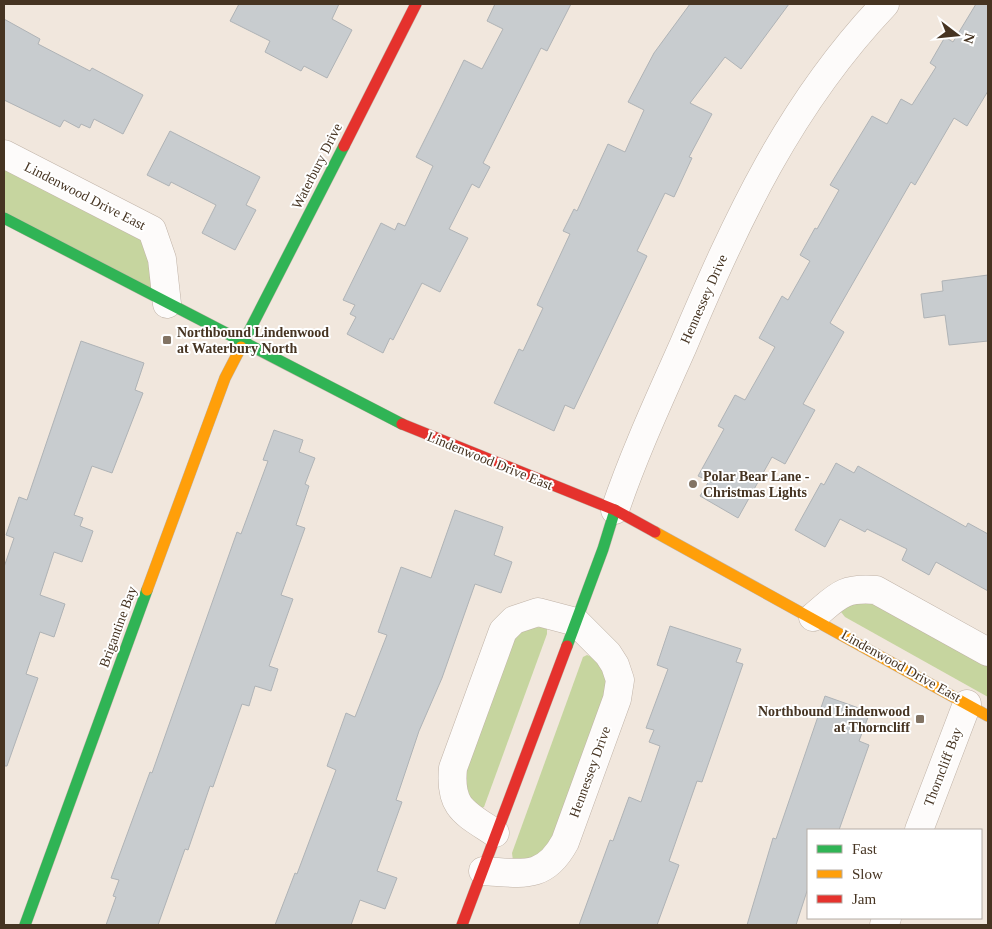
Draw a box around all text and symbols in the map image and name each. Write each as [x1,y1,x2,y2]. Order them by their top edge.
north arrow [932,10,982,60]
text: N [960,32,978,45]
street label: Waterbury Drive [289,121,345,211]
street label: Lindenwood Drive East [22,159,148,233]
street label: Hennessey Drive [678,252,730,346]
place label: Northbound Lindenwood at Waterbury North [177,325,329,356]
marker: Northbound Lindenwood at Waterbury North [161,334,173,346]
street label: Lindenwood Drive East [425,429,555,493]
place label: Polar Bear Lane - Christmas Lights [703,469,810,500]
marker: Polar Bear Lane - Christmas Lights [687,478,699,490]
street label: Brigantine Bay [96,584,140,670]
street label: Lindenwood Drive East [839,627,963,705]
place label: Northbound Lindenwood at Thorncliff [758,704,910,735]
marker: Northbound Lindenwood at Thorncliff [914,713,926,725]
street label: Hennessey Drive [567,724,613,820]
street label: Thorncliff Bay [921,725,965,809]
legend [807,829,982,919]
text: Fast [852,841,878,857]
text: Slow [852,866,883,882]
text: Jam [852,891,876,907]

